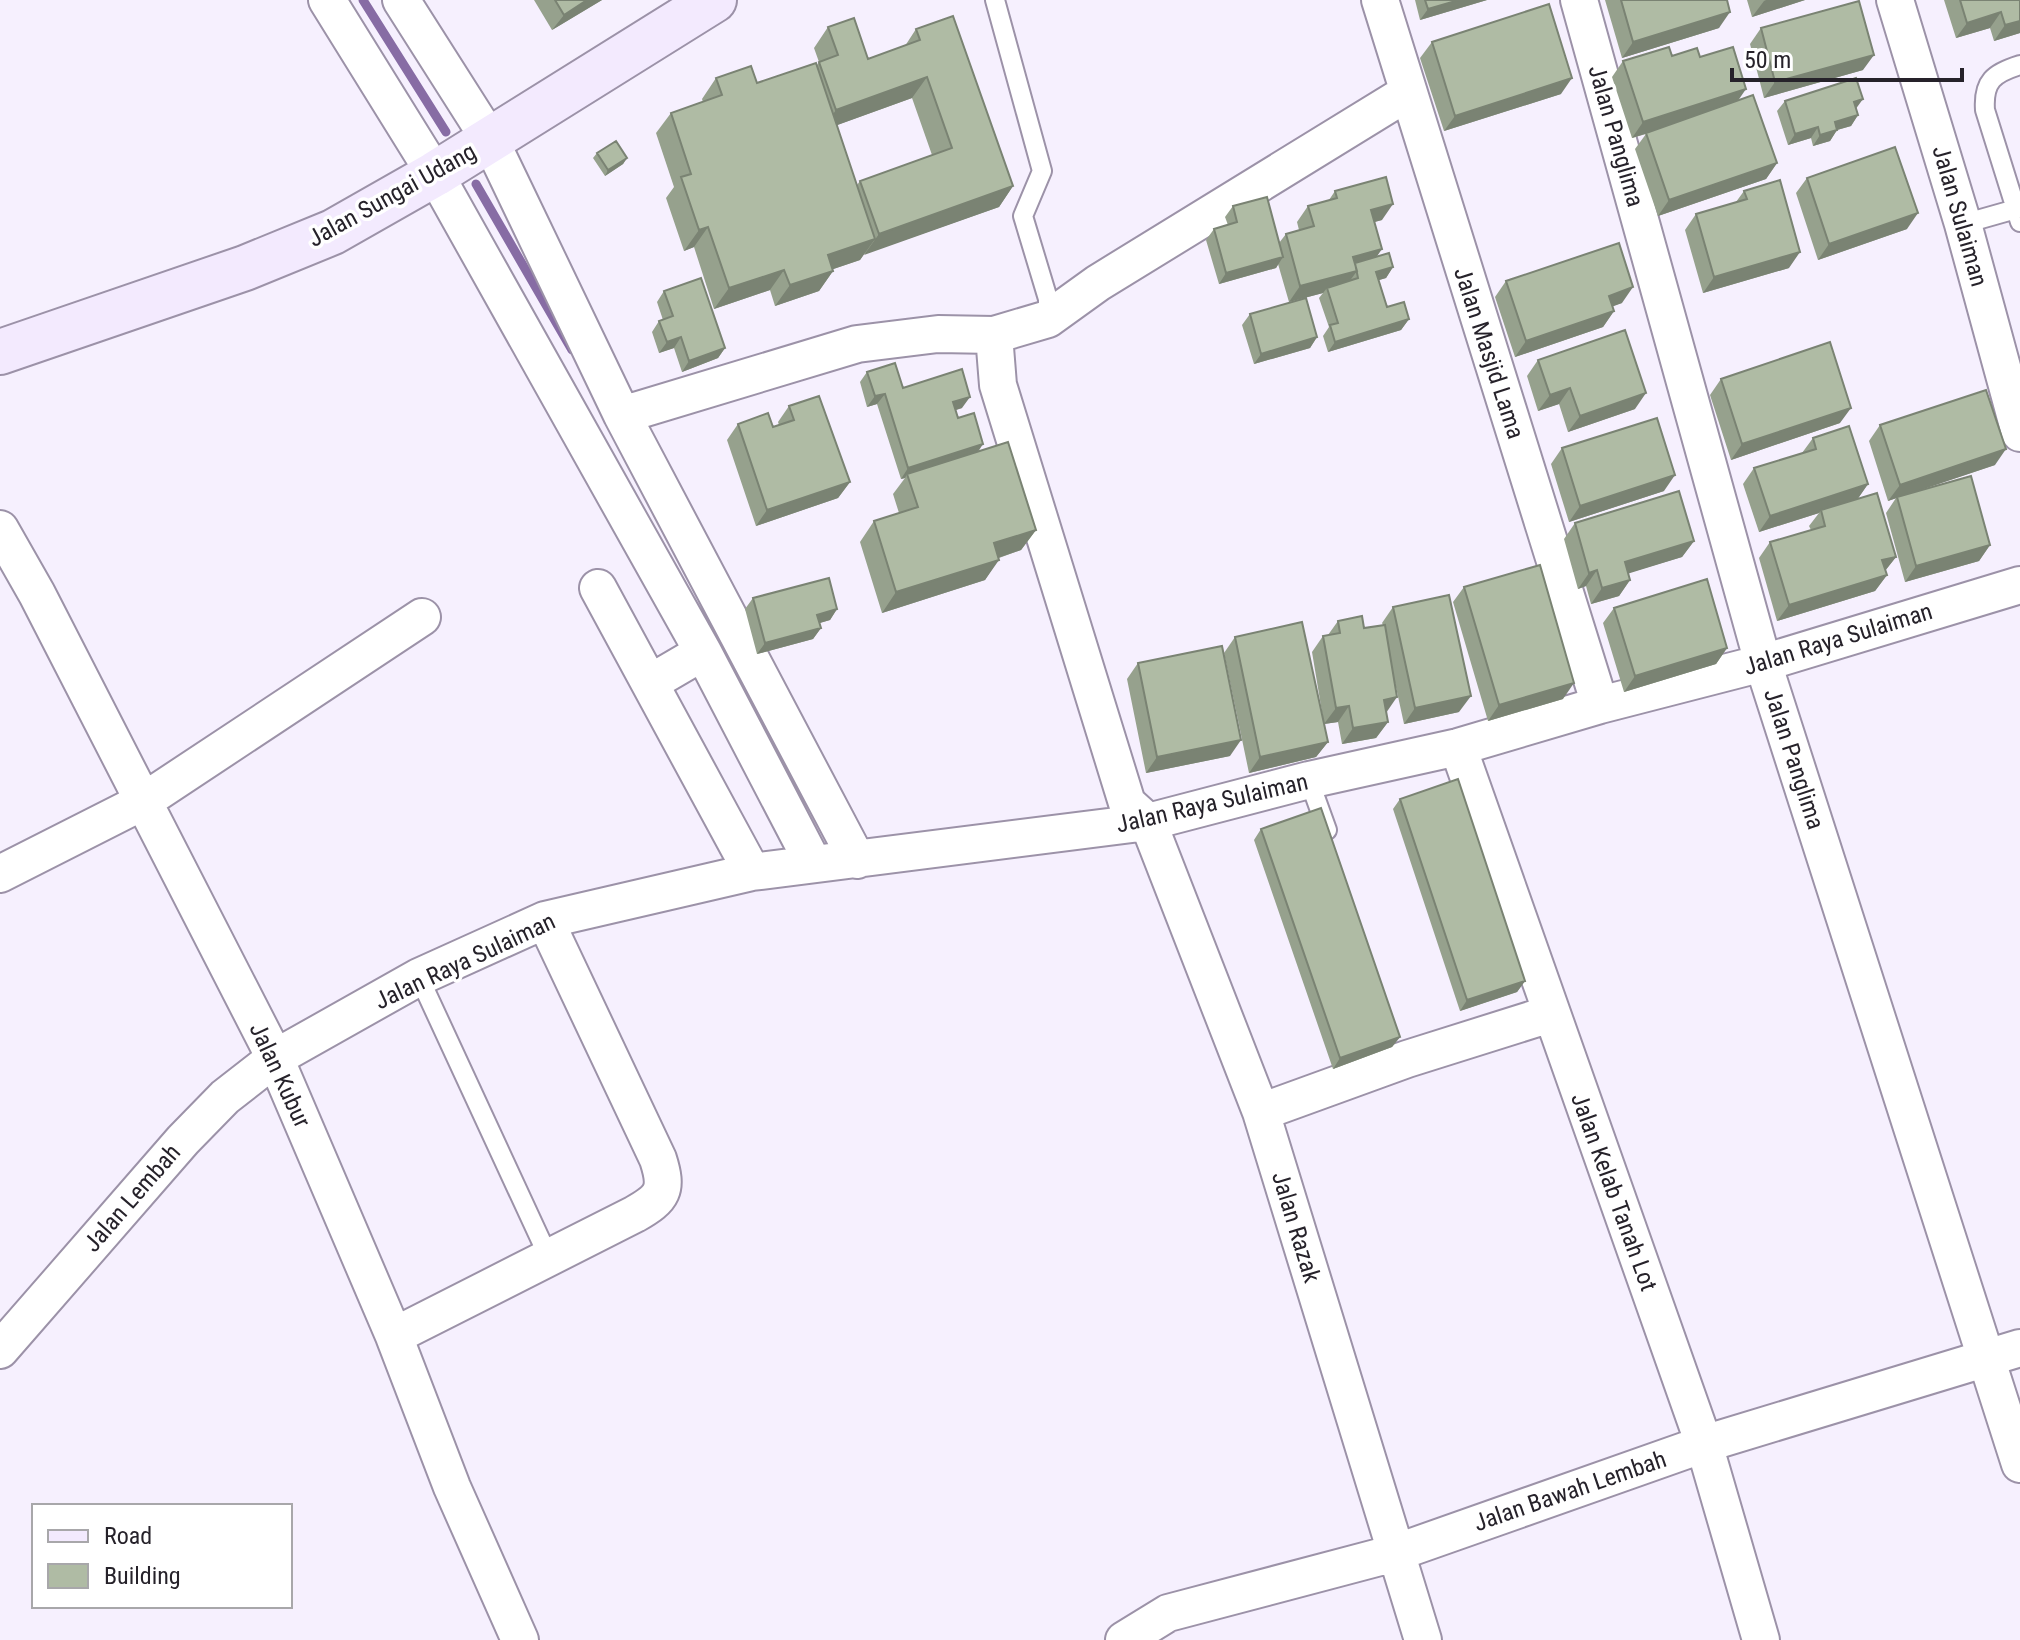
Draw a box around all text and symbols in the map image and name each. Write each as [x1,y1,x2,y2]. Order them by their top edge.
scale bar [1732,32,1962,82]
text: 50 m [1744,46,1791,74]
street label: Jalan Panglima [1582,62,1650,210]
street label: Jalan Sungai Udang [303,137,481,253]
street label: Jalan Sulaiman [1927,142,1993,290]
street label: Jalan Masjid Lama [1448,264,1530,442]
street label: Jalan Raya Sulaiman [1740,597,1936,681]
street label: Jalan Panglima [1758,685,1830,833]
street label: Jalan Raya Sulaiman [1113,767,1311,839]
street label: Jalan Raya Sulaiman [370,907,560,1015]
street label: Jalan Kubur [244,1018,316,1132]
street label: Jalan Kelab Tanah Lot [1565,1089,1663,1295]
street label: Jalan Lembah [78,1139,186,1257]
street label: Jalan Razak [1266,1168,1326,1286]
street label: Jalan Bawah Lembah [1470,1445,1670,1537]
legend [32,1504,292,1608]
text: Road [104,1522,152,1550]
text: Building [104,1562,181,1590]

